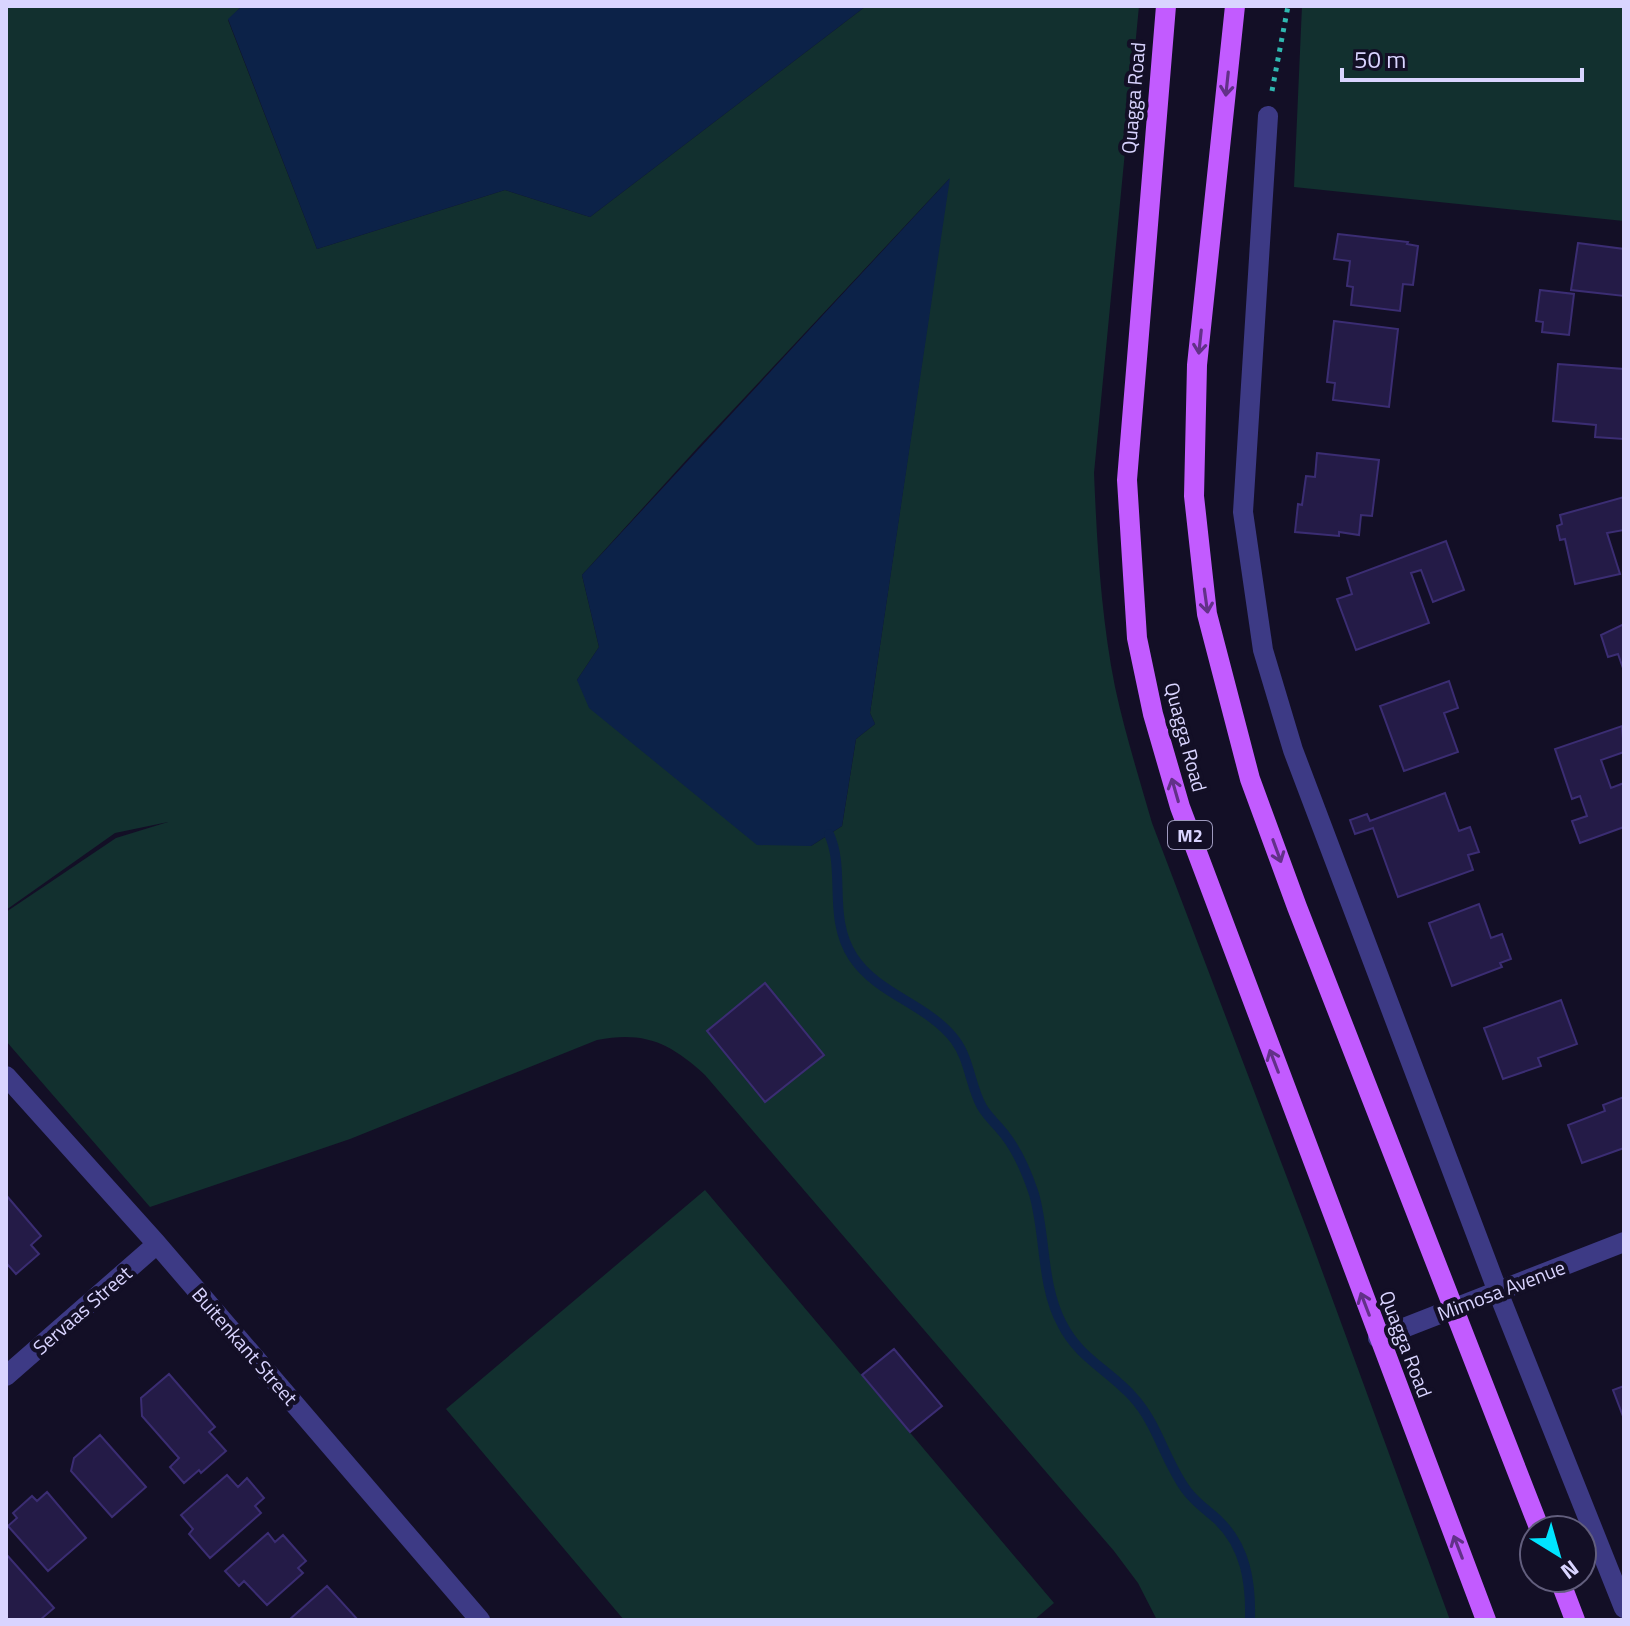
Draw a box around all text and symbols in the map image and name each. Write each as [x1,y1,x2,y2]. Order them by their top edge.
scale bar [1342,32,1582,82]
street label: Quagga Road [1113,41,1153,155]
text: 50 m [1354,41,1406,77]
one-way arrow [1219,70,1234,97]
one-way arrow [1192,328,1207,355]
one-way arrow [1199,588,1214,613]
street label: Quagga Road [1157,679,1215,795]
one-way arrow [1167,778,1182,804]
road number: M2 [1168,821,1212,849]
one-way arrow [1270,838,1285,863]
one-way arrow [1266,1049,1280,1074]
street label: Mimosa Avenue [1433,1251,1569,1329]
street label: Servaas Street [26,1258,138,1362]
street label: Buitenkant Street [185,1280,305,1412]
street label: Quagga Road [1371,1286,1441,1402]
one-way arrow [1357,1292,1371,1317]
north arrow [1518,1514,1598,1594]
one-way arrow [1450,1535,1464,1560]
text: N [1554,1552,1586,1588]

